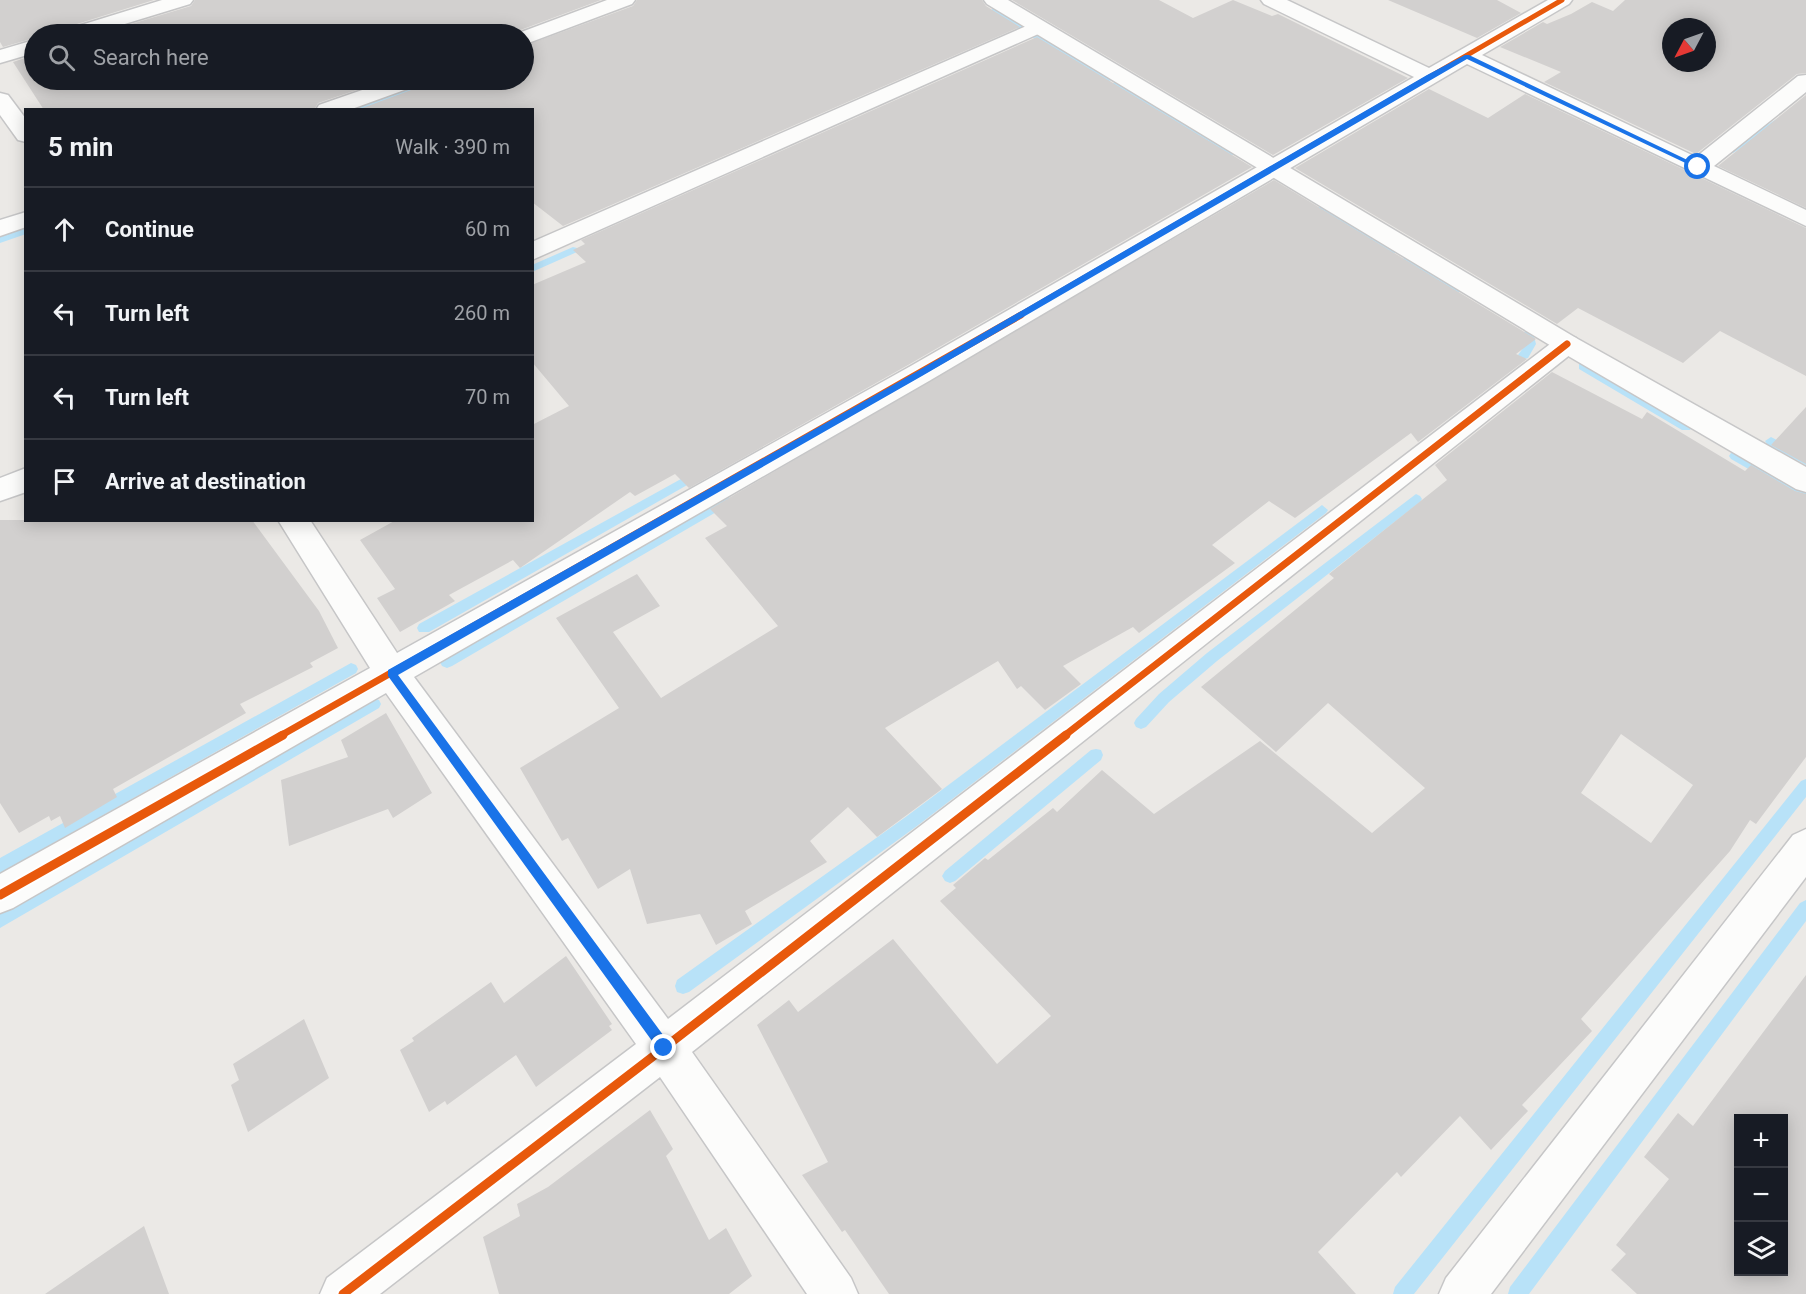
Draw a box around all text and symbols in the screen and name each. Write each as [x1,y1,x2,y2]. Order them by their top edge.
north arrow [1662,18,1716,72]
search box [24,24,534,90]
icon: search [45,41,78,74]
text: Search here [93,45,209,70]
text: 5 min [48,132,113,162]
text: Walk · 390 m [395,135,510,159]
route start [1684,153,1710,179]
icon: ahead [48,213,81,246]
text: Continue [105,217,194,242]
text: 60 m [465,217,510,241]
icon: left [48,297,81,330]
text: Turn left [105,301,189,326]
text: 260 m [454,301,510,325]
icon: left [48,381,81,414]
text: Turn left [105,385,189,410]
text: 70 m [465,385,510,409]
icon: arrive [48,465,81,498]
text: Arrive at destination [105,469,306,494]
route end [650,1034,676,1060]
map controls [1734,1114,1788,1276]
button: + [1734,1114,1788,1168]
button: − [1734,1168,1788,1222]
button: layers [1734,1222,1788,1276]

